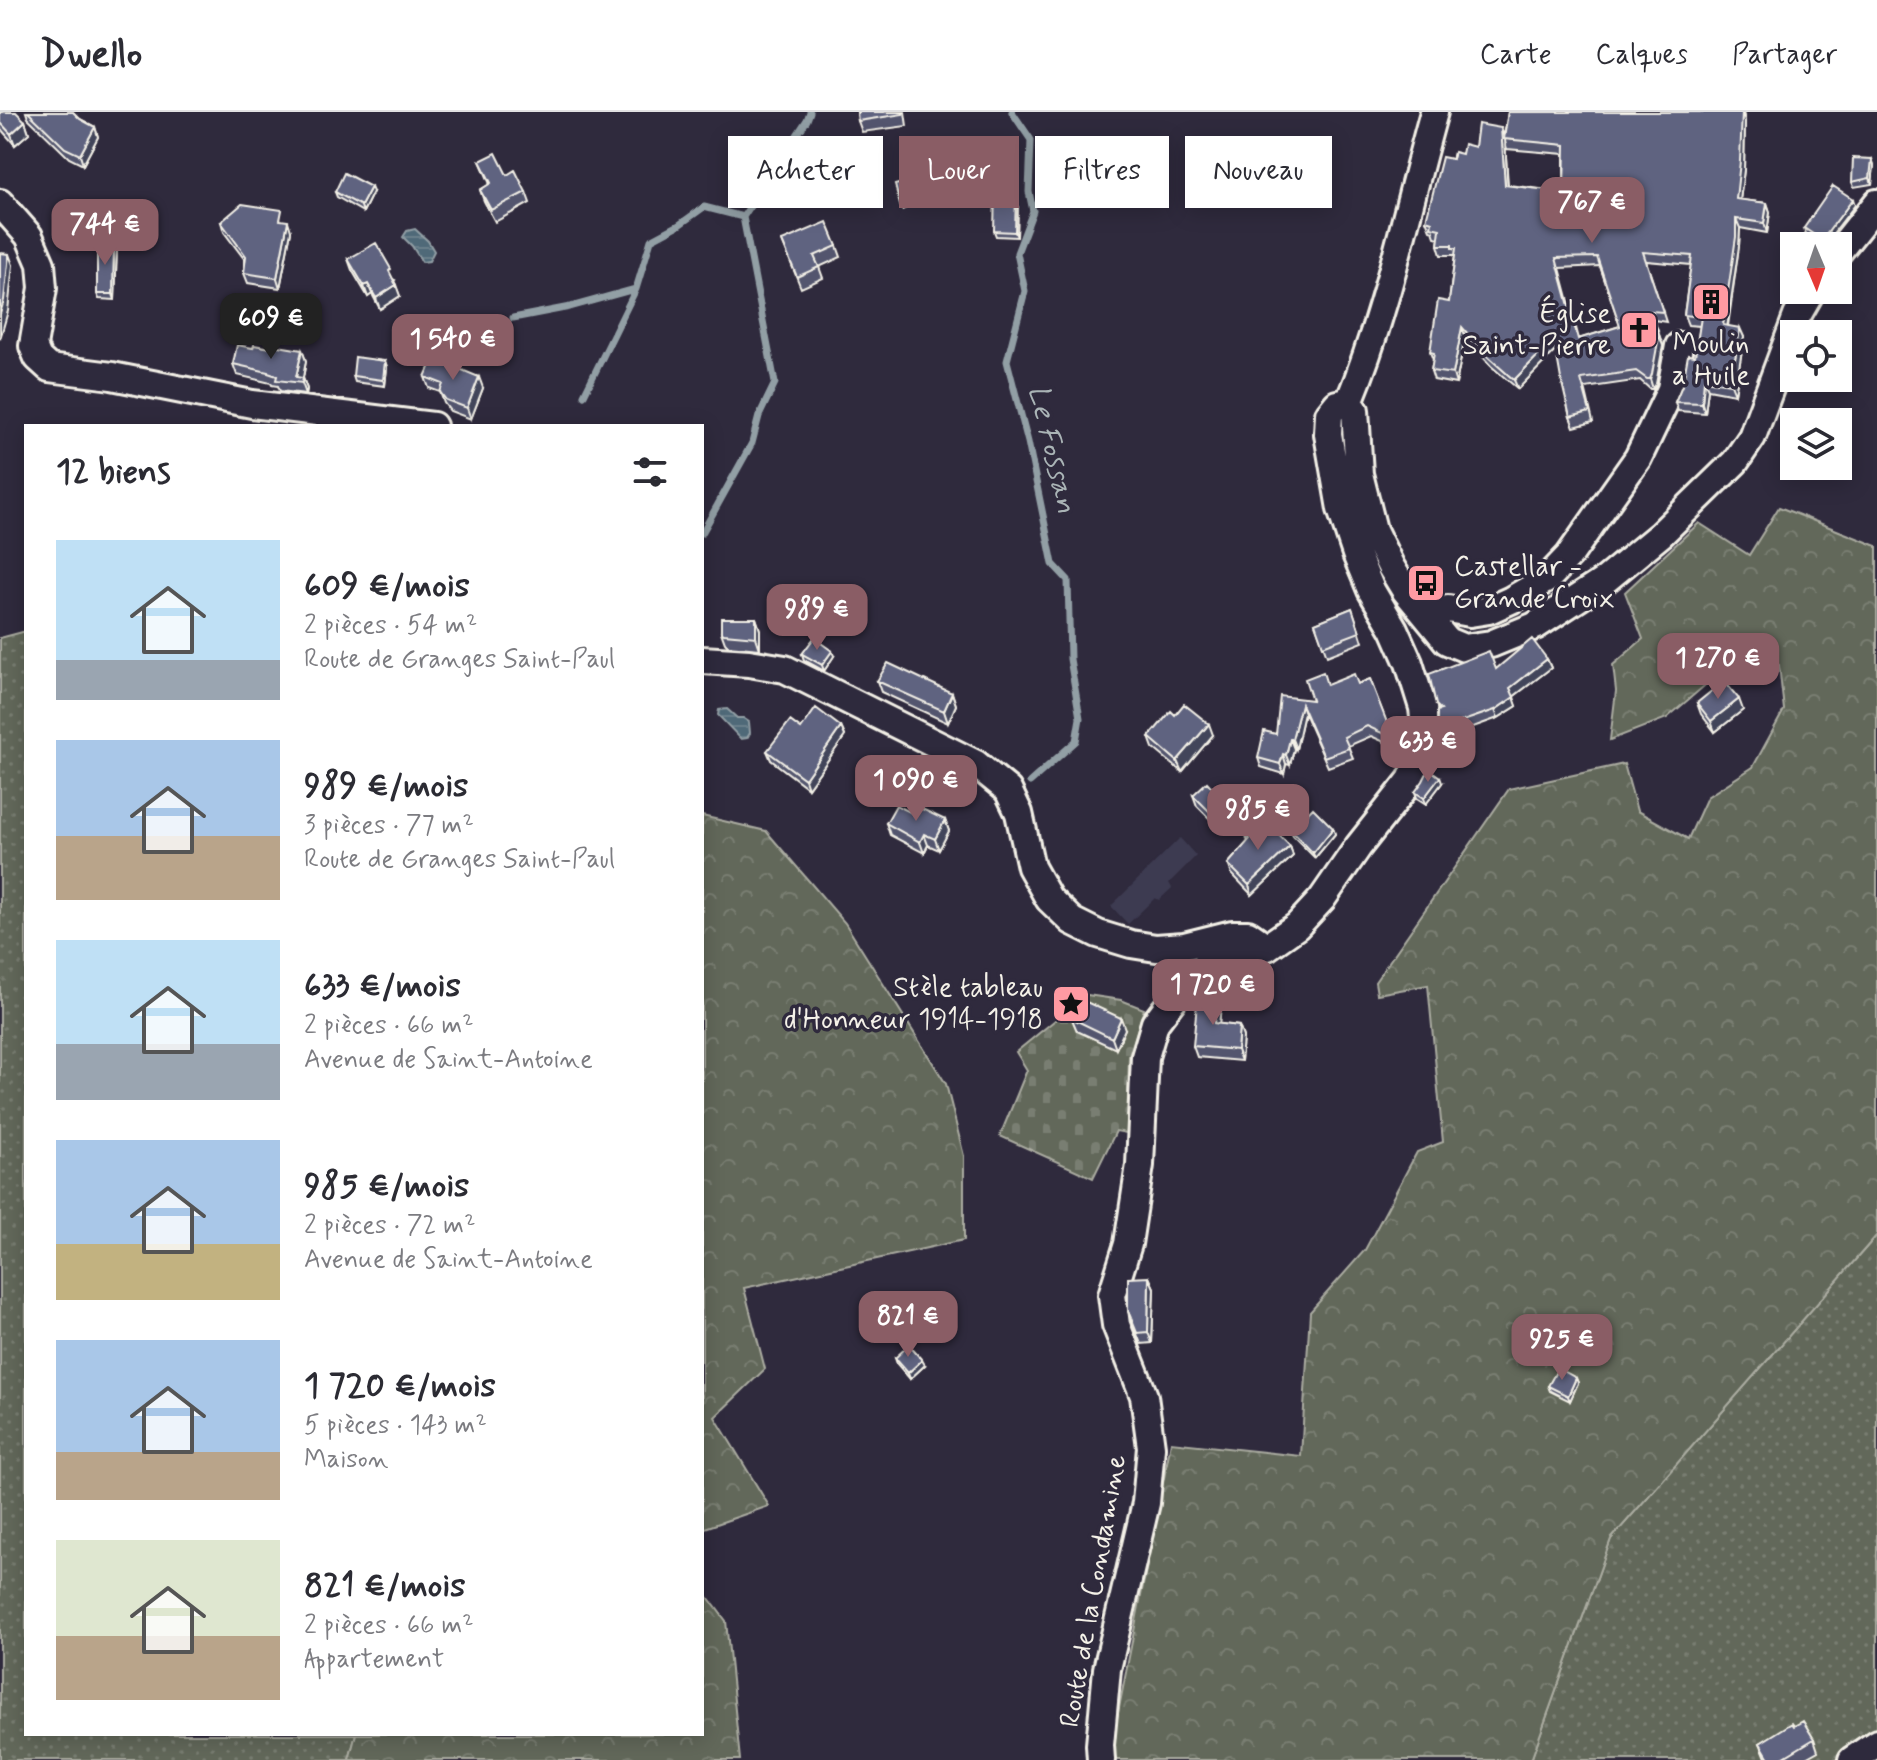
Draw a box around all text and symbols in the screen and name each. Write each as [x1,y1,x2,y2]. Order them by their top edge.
text: Dwello [40,31,142,80]
text: Carte [1480,37,1552,74]
text: Calques [1596,37,1688,74]
text: Partager [1732,37,1837,74]
chip: Acheter [728,136,883,208]
chip: Louer [899,136,1019,208]
chip: Filtres [1035,136,1169,208]
chip: Nouveau [1185,136,1332,208]
pin: 767 € [1536,177,1648,245]
text: 767 € [1558,186,1626,220]
pin: 744 € [49,199,161,267]
text: 744 € [70,208,140,242]
north arrow [1780,232,1852,304]
map controls [1780,232,1852,480]
building icon: Moulin a Huile [1690,281,1732,323]
pin: 609 € [215,293,327,361]
place label: Église Saint-Pierre [1463,294,1611,365]
text: 609 € [238,302,304,336]
church icon: Église Saint-Pierre [1618,309,1660,351]
pin: 1 540 € [379,314,527,382]
button: locate [1780,320,1852,392]
text: 1 540 € [410,323,496,357]
place label: Moulin a Huile [1672,326,1750,395]
water label: Le Fossan [1018,381,1086,517]
button: layers [1780,408,1852,480]
text: 12 biens [56,450,171,495]
icon: filters [628,450,672,494]
place label: Castellar - Grande Croix [1454,549,1614,618]
bus stop icon: Castellar - Grande Croix [1405,562,1447,604]
text: 609 €/mois [304,564,470,609]
icon: home [120,572,216,668]
pin: 989 € [761,584,873,652]
text: 989 € [785,593,849,627]
text: 2 pièces · 54 m² [304,609,477,643]
pin: 1 270 € [1644,633,1792,701]
text: 1 270 € [1675,642,1761,676]
text: Route de Granges Saint-Paul [304,643,615,677]
pin: 633 € [1372,716,1484,784]
text: 633 € [1398,725,1458,759]
pin: 1 090 € [842,755,990,823]
text: 989 €/mois [304,764,468,809]
text: 1 090 € [873,764,959,798]
icon: home [120,772,216,868]
pin: 985 € [1202,784,1314,852]
text: 985 € [1225,793,1291,827]
text: 3 pièces · 77 m² [304,809,474,843]
text: Route de Granges Saint-Paul [304,843,615,877]
pin: 1 720 € [1139,959,1287,1027]
text: 633 €/mois [304,964,461,1009]
text: 1 720 € [1170,968,1256,1002]
place label: Stèle tableau d'Honneur 1914-1918 [784,970,1043,1039]
icon: home [120,972,216,1068]
place icon: Stèle tableau d'Honneur 1914-1918 [1050,983,1092,1025]
text: 2 pièces · 66 m² [304,1009,474,1043]
text: Avenue de Saint-Antoine [304,1043,593,1077]
text: 985 €/mois [304,1164,469,1209]
icon: home [120,1172,216,1268]
text: 2 pièces · 72 m² [304,1209,475,1243]
text: Avenue de Saint-Antoine [304,1243,593,1277]
pin: 821 € [852,1291,964,1359]
text: 821 € [877,1300,939,1334]
pin: 925 € [1506,1314,1618,1382]
text: 925 € [1529,1323,1595,1357]
text: 1 720 €/mois [304,1364,496,1409]
icon: home [120,1372,216,1468]
text: 5 pièces · 143 m² [304,1409,487,1443]
text: Maison [304,1443,388,1477]
street label: Route de la Condamine [1052,1452,1136,1730]
text: 821 €/mois [304,1564,465,1609]
icon: home [120,1572,216,1668]
text: 2 pièces · 66 m² [304,1609,474,1643]
text: Appartement [304,1643,444,1677]

